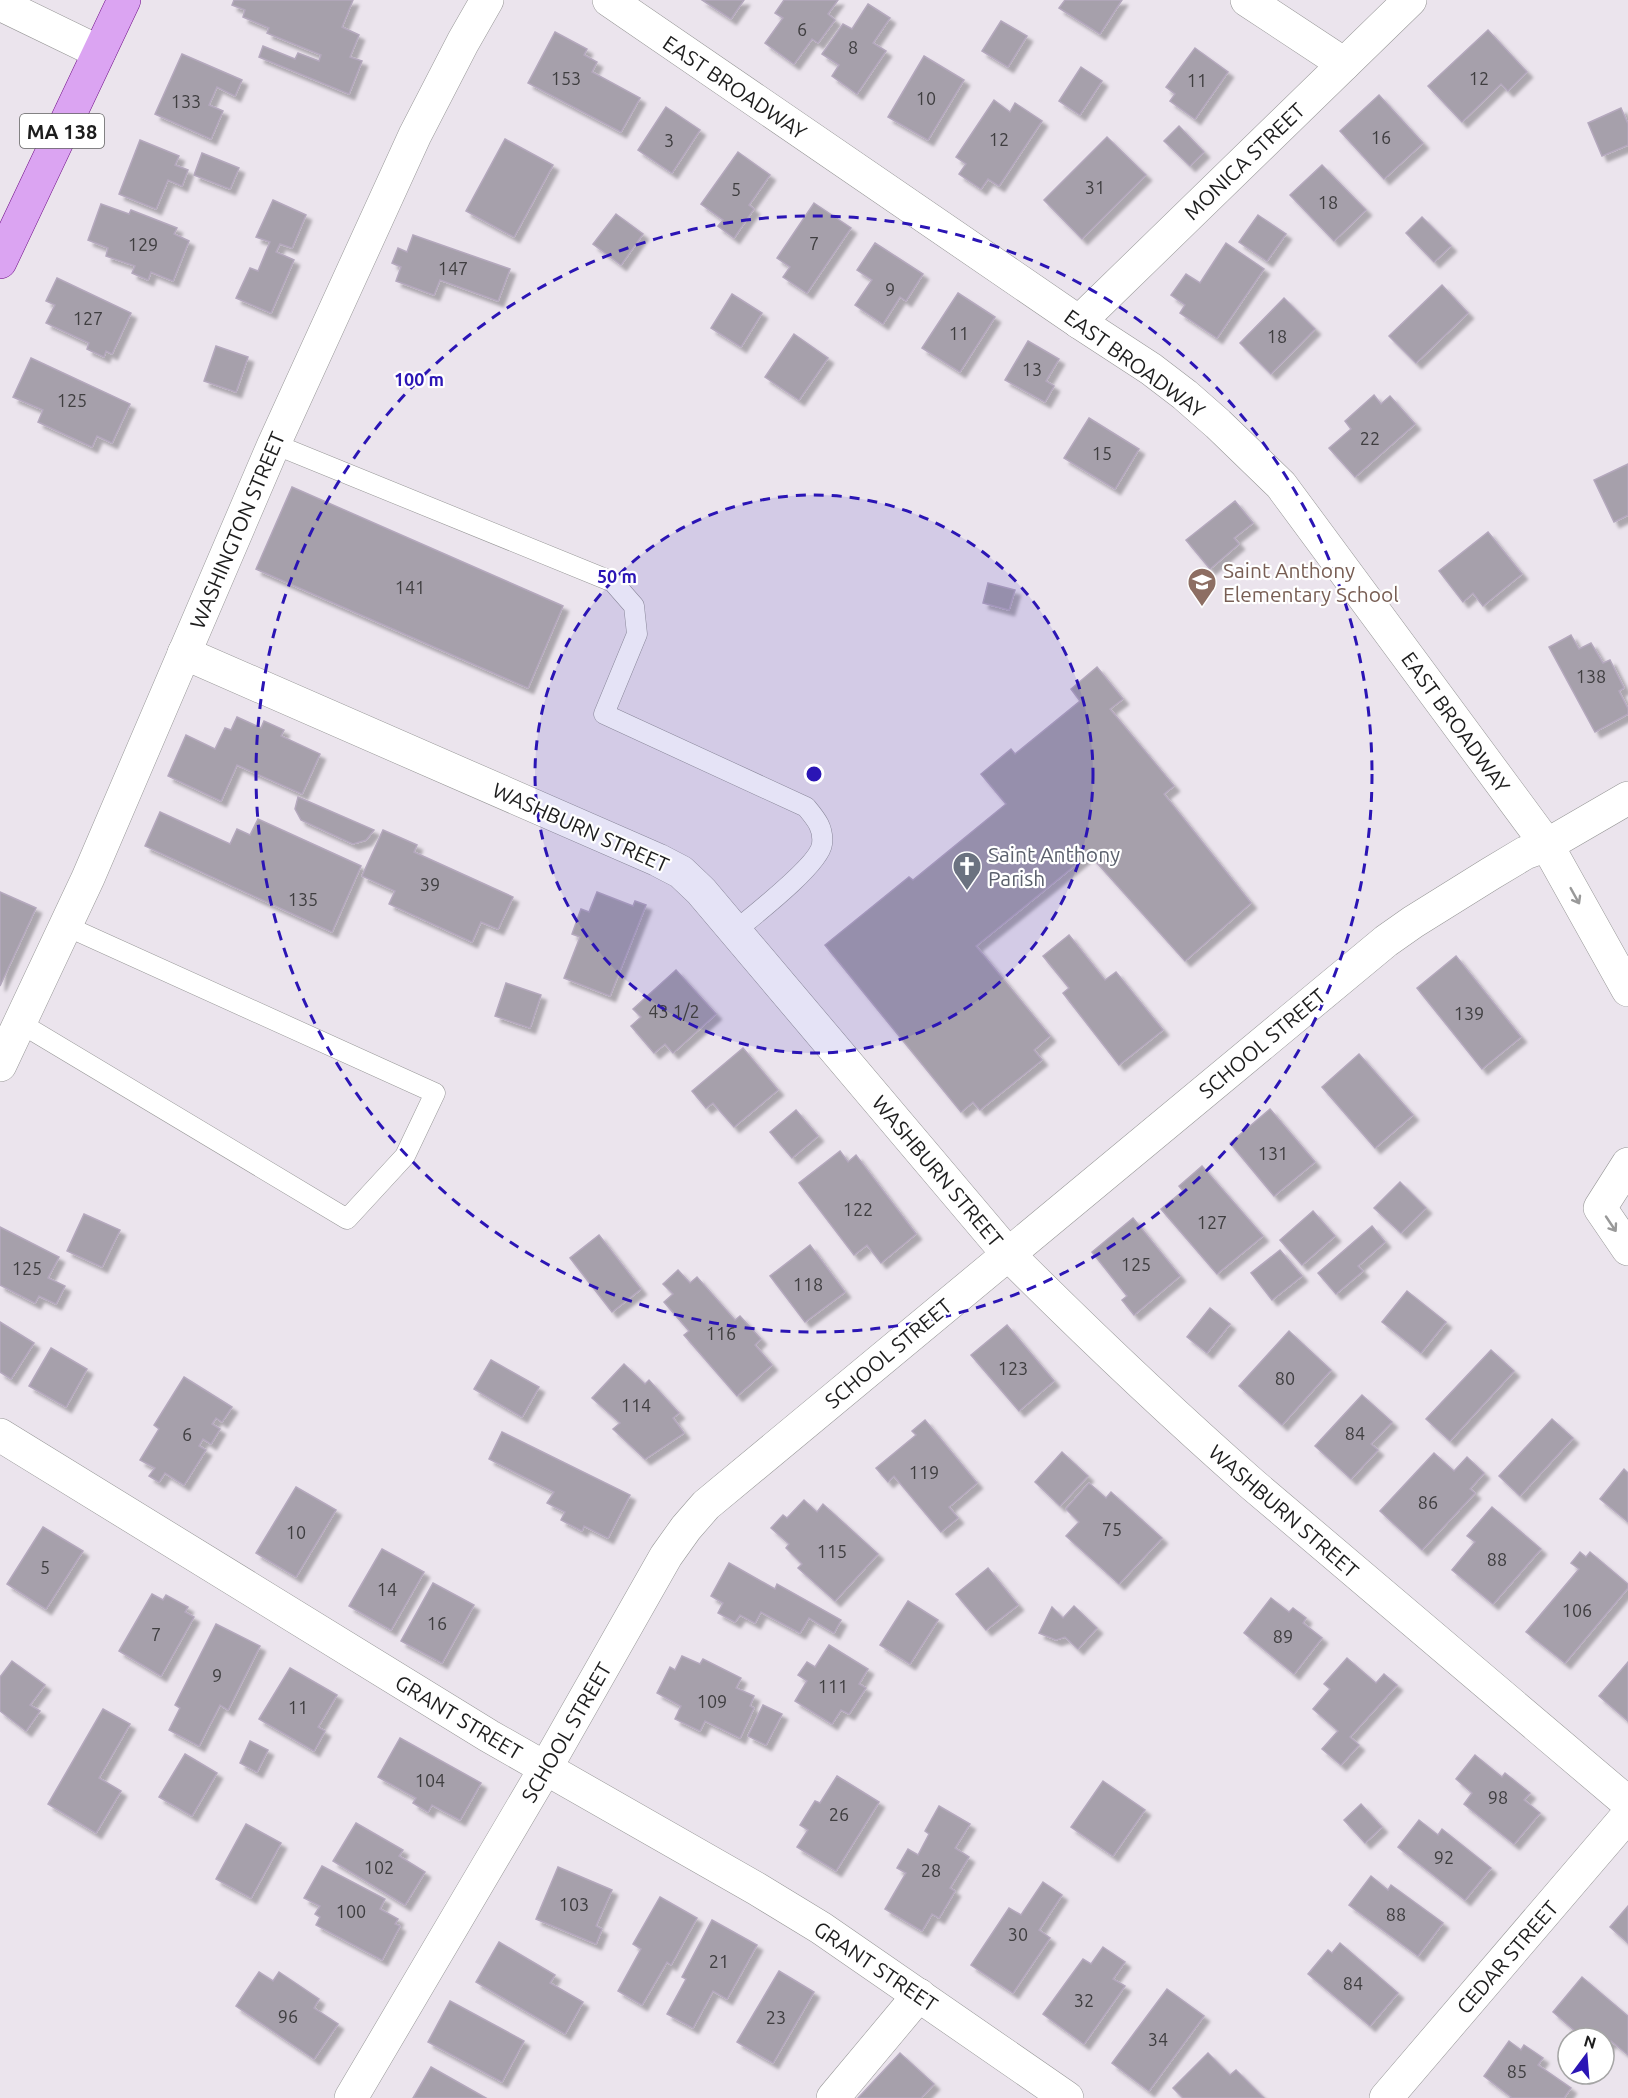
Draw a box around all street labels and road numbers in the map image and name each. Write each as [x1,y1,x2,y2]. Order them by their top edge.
street label: EAST BROADWAY [659,30,811,144]
street label: MONICA STREET [1179,97,1309,224]
road number: MA 138 [20,114,104,148]
street label: EAST BROADWAY [1060,304,1210,422]
street label: WASHINGTON STREET [185,428,289,632]
street label: EAST BROADWAY [1397,647,1515,797]
street label: WASHBURN STREET [489,777,673,877]
street label: SCHOOL STREET [1194,983,1330,1103]
street label: WASHBURN STREET [868,1090,1009,1252]
street label: SCHOOL STREET [820,1293,956,1413]
street label: WASHBURN STREET [1204,1439,1364,1583]
street label: SCHOOL STREET [516,1657,616,1806]
street label: GRANT STREET [391,1670,527,1764]
street label: CEDAR STREET [1451,1895,1563,2018]
street label: GRANT STREET [810,1916,943,2016]

